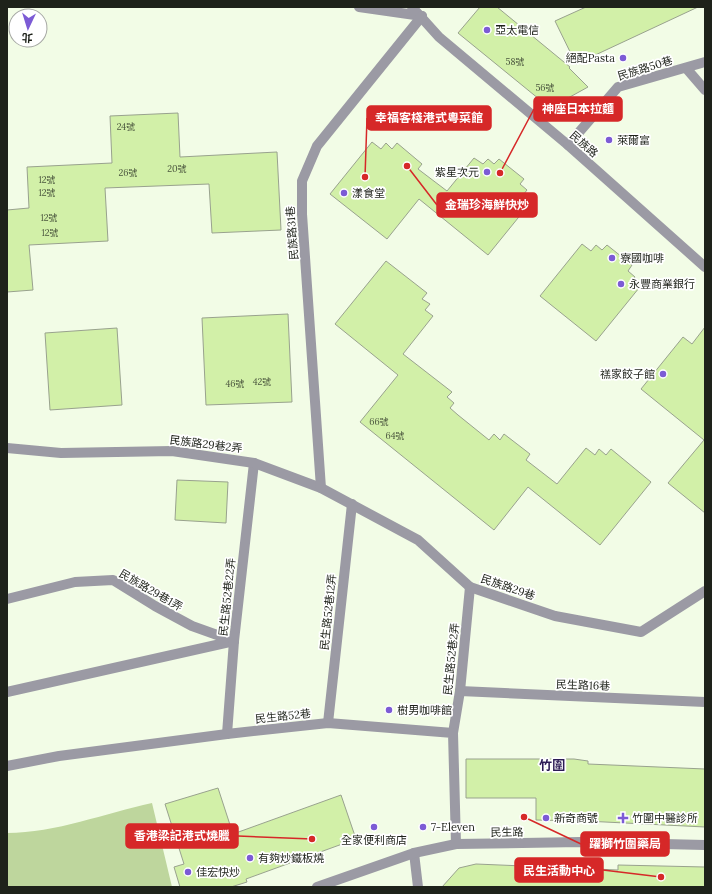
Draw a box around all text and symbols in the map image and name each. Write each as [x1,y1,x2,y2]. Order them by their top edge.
north arrow [8,8,48,48]
place label: 亞太電信 [495,23,539,37]
marker: 亞太電信 [482,25,492,35]
text: 北 [21,31,33,45]
place label: 絕配Pasta [566,51,615,65]
street label: 民族路50巷 [616,53,674,83]
marker: 絕配Pasta [618,53,628,63]
house number: 58號 [506,56,524,67]
house number: 56號 [535,82,555,93]
callout: 神座日本拉麵 [534,97,622,121]
text: 神座日本拉麵 [542,101,614,116]
callout: 幸福客棧港式粵菜館 [367,106,491,130]
text: 幸福客棧港式粵菜館 [375,110,483,125]
house number: 24號 [117,121,135,132]
street label: 民族路 [567,128,601,160]
place label: 萊爾富 [617,133,650,147]
marker: 萊爾富 [604,135,614,145]
house number: 20號 [167,163,187,174]
place label: 紫星次元 [435,165,479,179]
house number: 26號 [118,167,138,178]
marker: 紫星次元 [482,167,492,177]
house number: 12號 [38,174,56,185]
place label: 漾食堂 [352,186,385,200]
house number: 12號 [38,187,56,198]
marker: 漾食堂 [339,188,349,198]
callout: 金瑞珍海鮮快炒 [437,193,537,217]
text: 金瑞珍海鮮快炒 [445,197,529,212]
street label: 民族路31巷 [283,206,301,260]
house number: 12號 [40,212,58,223]
house number: 12號 [41,227,59,238]
place label: 寮國咖啡 [620,251,664,265]
marker: 寮國咖啡 [607,253,617,263]
place label: 永豐商業銀行 [629,277,695,291]
marker: 永豐商業銀行 [616,279,626,289]
place label: 禚家餃子館 [600,367,655,381]
marker: 禚家餃子館 [658,369,668,379]
house number: 42號 [253,376,271,387]
house number: 46號 [225,378,245,389]
house number: 66號 [369,416,389,427]
house number: 64號 [385,430,405,441]
street label: 民族路29巷2弄 [169,433,243,455]
street label: 民生路52巷22弄 [216,557,238,637]
street label: 民族路29巷1弄 [117,566,185,614]
street label: 民族路29巷 [479,571,537,603]
street label: 民生路52巷12弄 [317,573,339,651]
street label: 民生路52巷2弄 [440,622,462,696]
street label: 民生路16巷 [556,677,610,693]
place label: 樹男咖啡館 [397,703,452,717]
marker: 樹男咖啡館 [384,705,394,715]
street label: 民生路52巷 [254,706,312,726]
district label: 竹圍 [539,757,565,774]
place label: 新奇商號 [554,811,598,825]
place label: 竹圍中醫診所 [632,811,698,825]
marker: 竹圍中醫診所 [617,812,629,824]
marker: 新奇商號 [541,813,551,823]
place label: 7-Eleven [431,820,475,834]
marker: 全家便利商店 [369,822,379,832]
marker: 7-Eleven [418,822,428,832]
callout: 香港梁記港式燒臘 [126,824,238,848]
street label: 民生路 [490,825,524,839]
text: 香港梁記港式燒臘 [134,828,230,843]
callout: 躍獅竹圍藥局 [581,832,669,856]
place label: 全家便利商店 [341,833,407,847]
text: 躍獅竹圍藥局 [589,836,661,851]
place label: 有夠炒鐵板燒 [258,851,324,865]
marker: 有夠炒鐵板燒 [245,853,255,863]
callout: 民生活動中心 [515,858,603,882]
text: 民生活動中心 [523,863,595,878]
place label: 佳宏快炒 [196,865,240,879]
marker: 佳宏快炒 [183,867,193,877]

